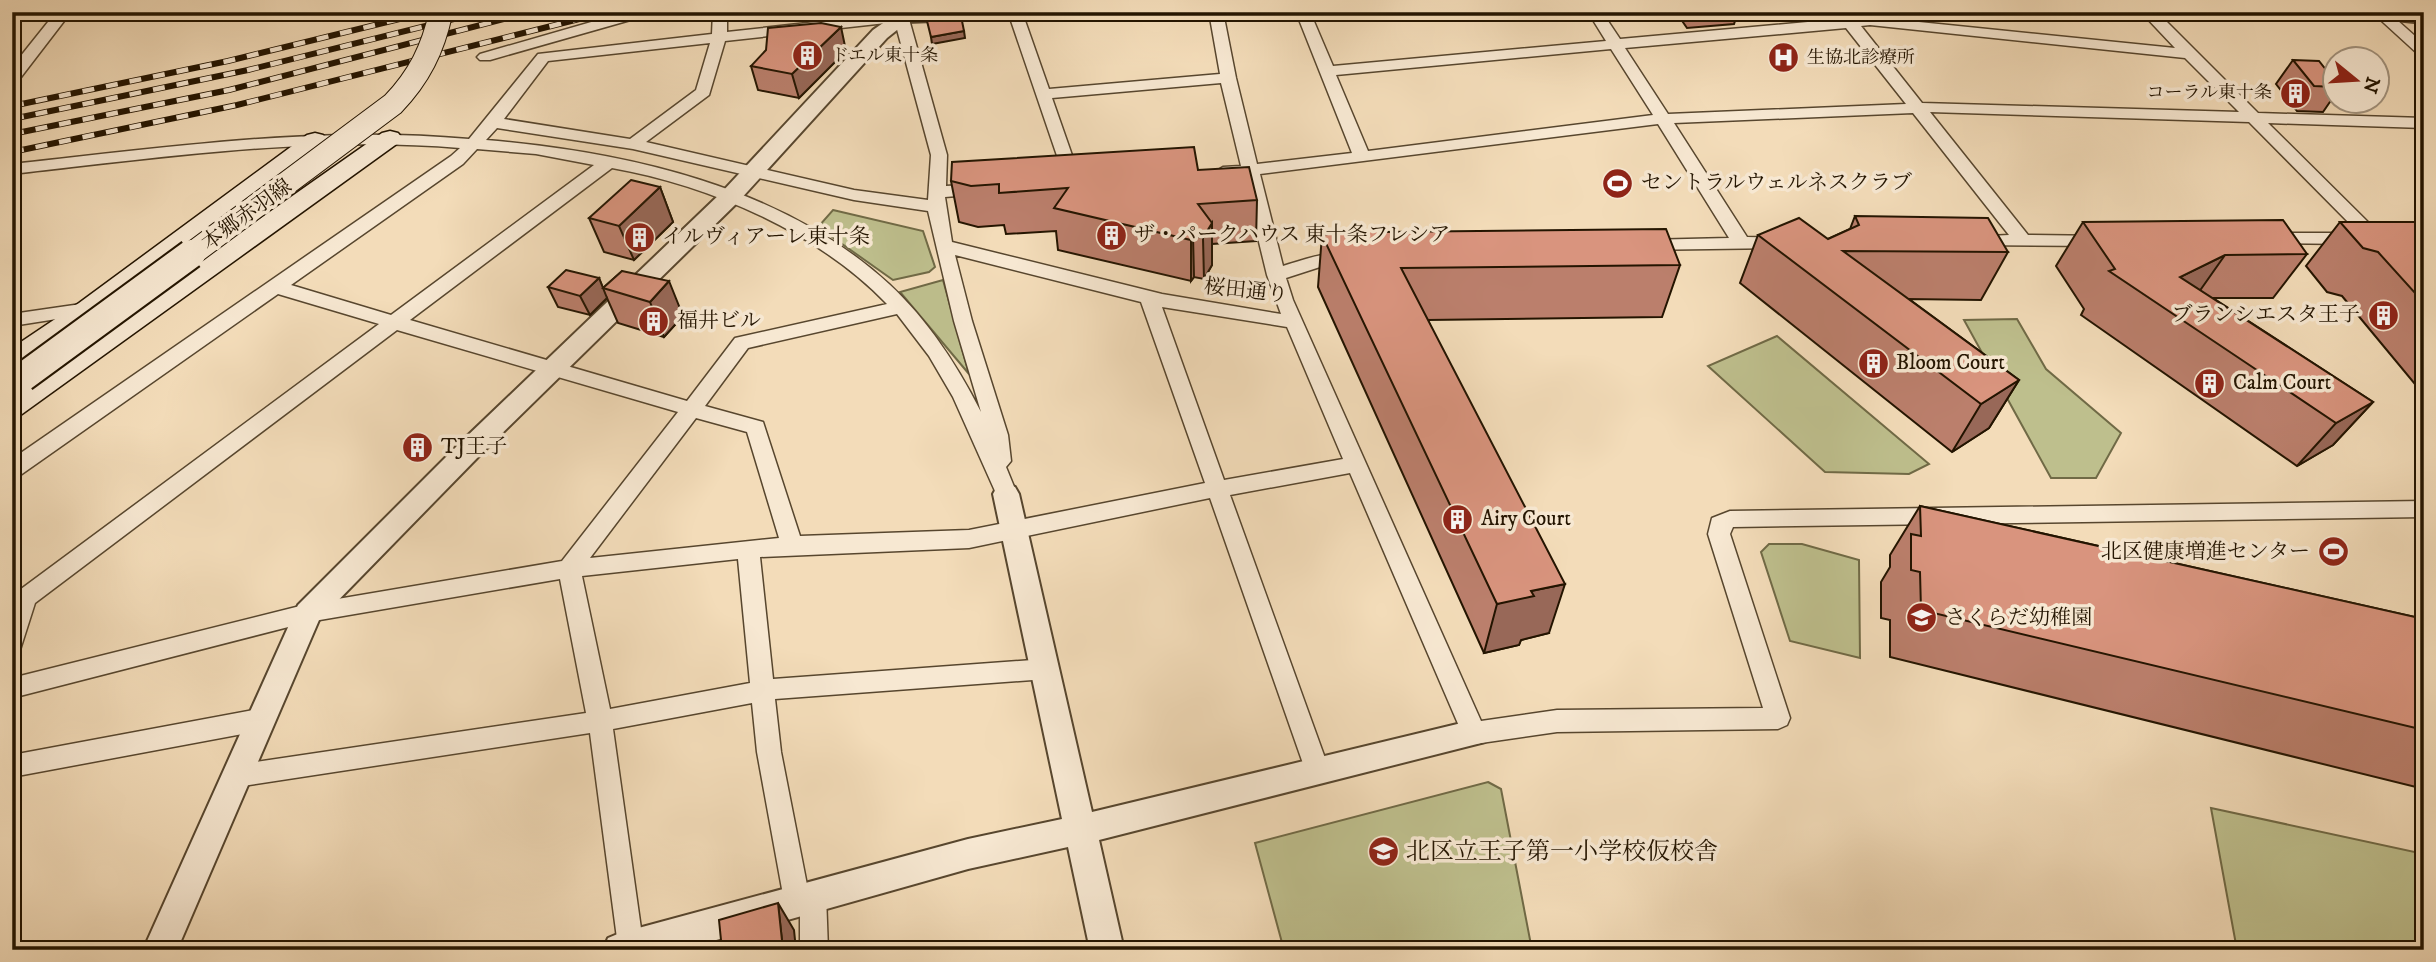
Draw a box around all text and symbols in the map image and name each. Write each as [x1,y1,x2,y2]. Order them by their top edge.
building icon: ドエル東十条 [791,39,825,73]
hospital icon: 生協北診療所 [1767,41,1801,75]
place label: ドエル東十条 [831,45,938,67]
north arrow [2320,46,2390,116]
place label: 生協北診療所 [1807,47,1915,69]
text: N [2357,74,2384,96]
building icon: コーラル東十条 [2278,76,2312,110]
place label: コーラル東十条 [2147,82,2272,104]
sports icon: セントラルウェルネスクラブ [1601,166,1635,200]
place label: セントラルウェルネスクラブ [1641,170,1912,196]
street label: 本郷赤羽線 [197,174,297,256]
building icon: ザ・パークハウス 東十条フレシア [1094,218,1128,252]
building icon: イルヴィアーレ東十条 [622,220,656,254]
place label: ザ・パークハウス 東十条フレシア [1134,222,1450,248]
place label: イルヴィアーレ東十条 [662,224,870,250]
street label: 桜田通り [1203,274,1289,308]
building icon: ブランシエスタ王子 [2366,298,2400,332]
place label: ブランシエスタ王子 [2172,302,2360,328]
building icon: 福井ビル [637,304,671,338]
place label: 福井ビル [677,308,761,334]
building icon: Bloom Court [1856,346,1890,380]
place label: Bloom Court [1896,350,2005,376]
building icon: Calm Court [2193,366,2227,400]
place label: Calm Court [2233,370,2332,396]
building icon: TJ王子 [401,430,435,464]
place label: TJ王子 [441,434,507,460]
building icon: Airy Court [1441,502,1475,536]
place label: Airy Court [1481,506,1571,532]
sports icon: 北区健康増進センター [2316,535,2350,569]
place label: 北区健康増進センター [2101,539,2310,565]
school or university icon: さくらだ幼稚園 [1905,601,1939,635]
place label: さくらだ幼稚園 [1945,605,2092,631]
school or university icon: 北区立王子第一小学校仮校舎 [1366,835,1400,869]
place label: 北区立王子第一小学校仮校舎 [1406,837,1718,867]

